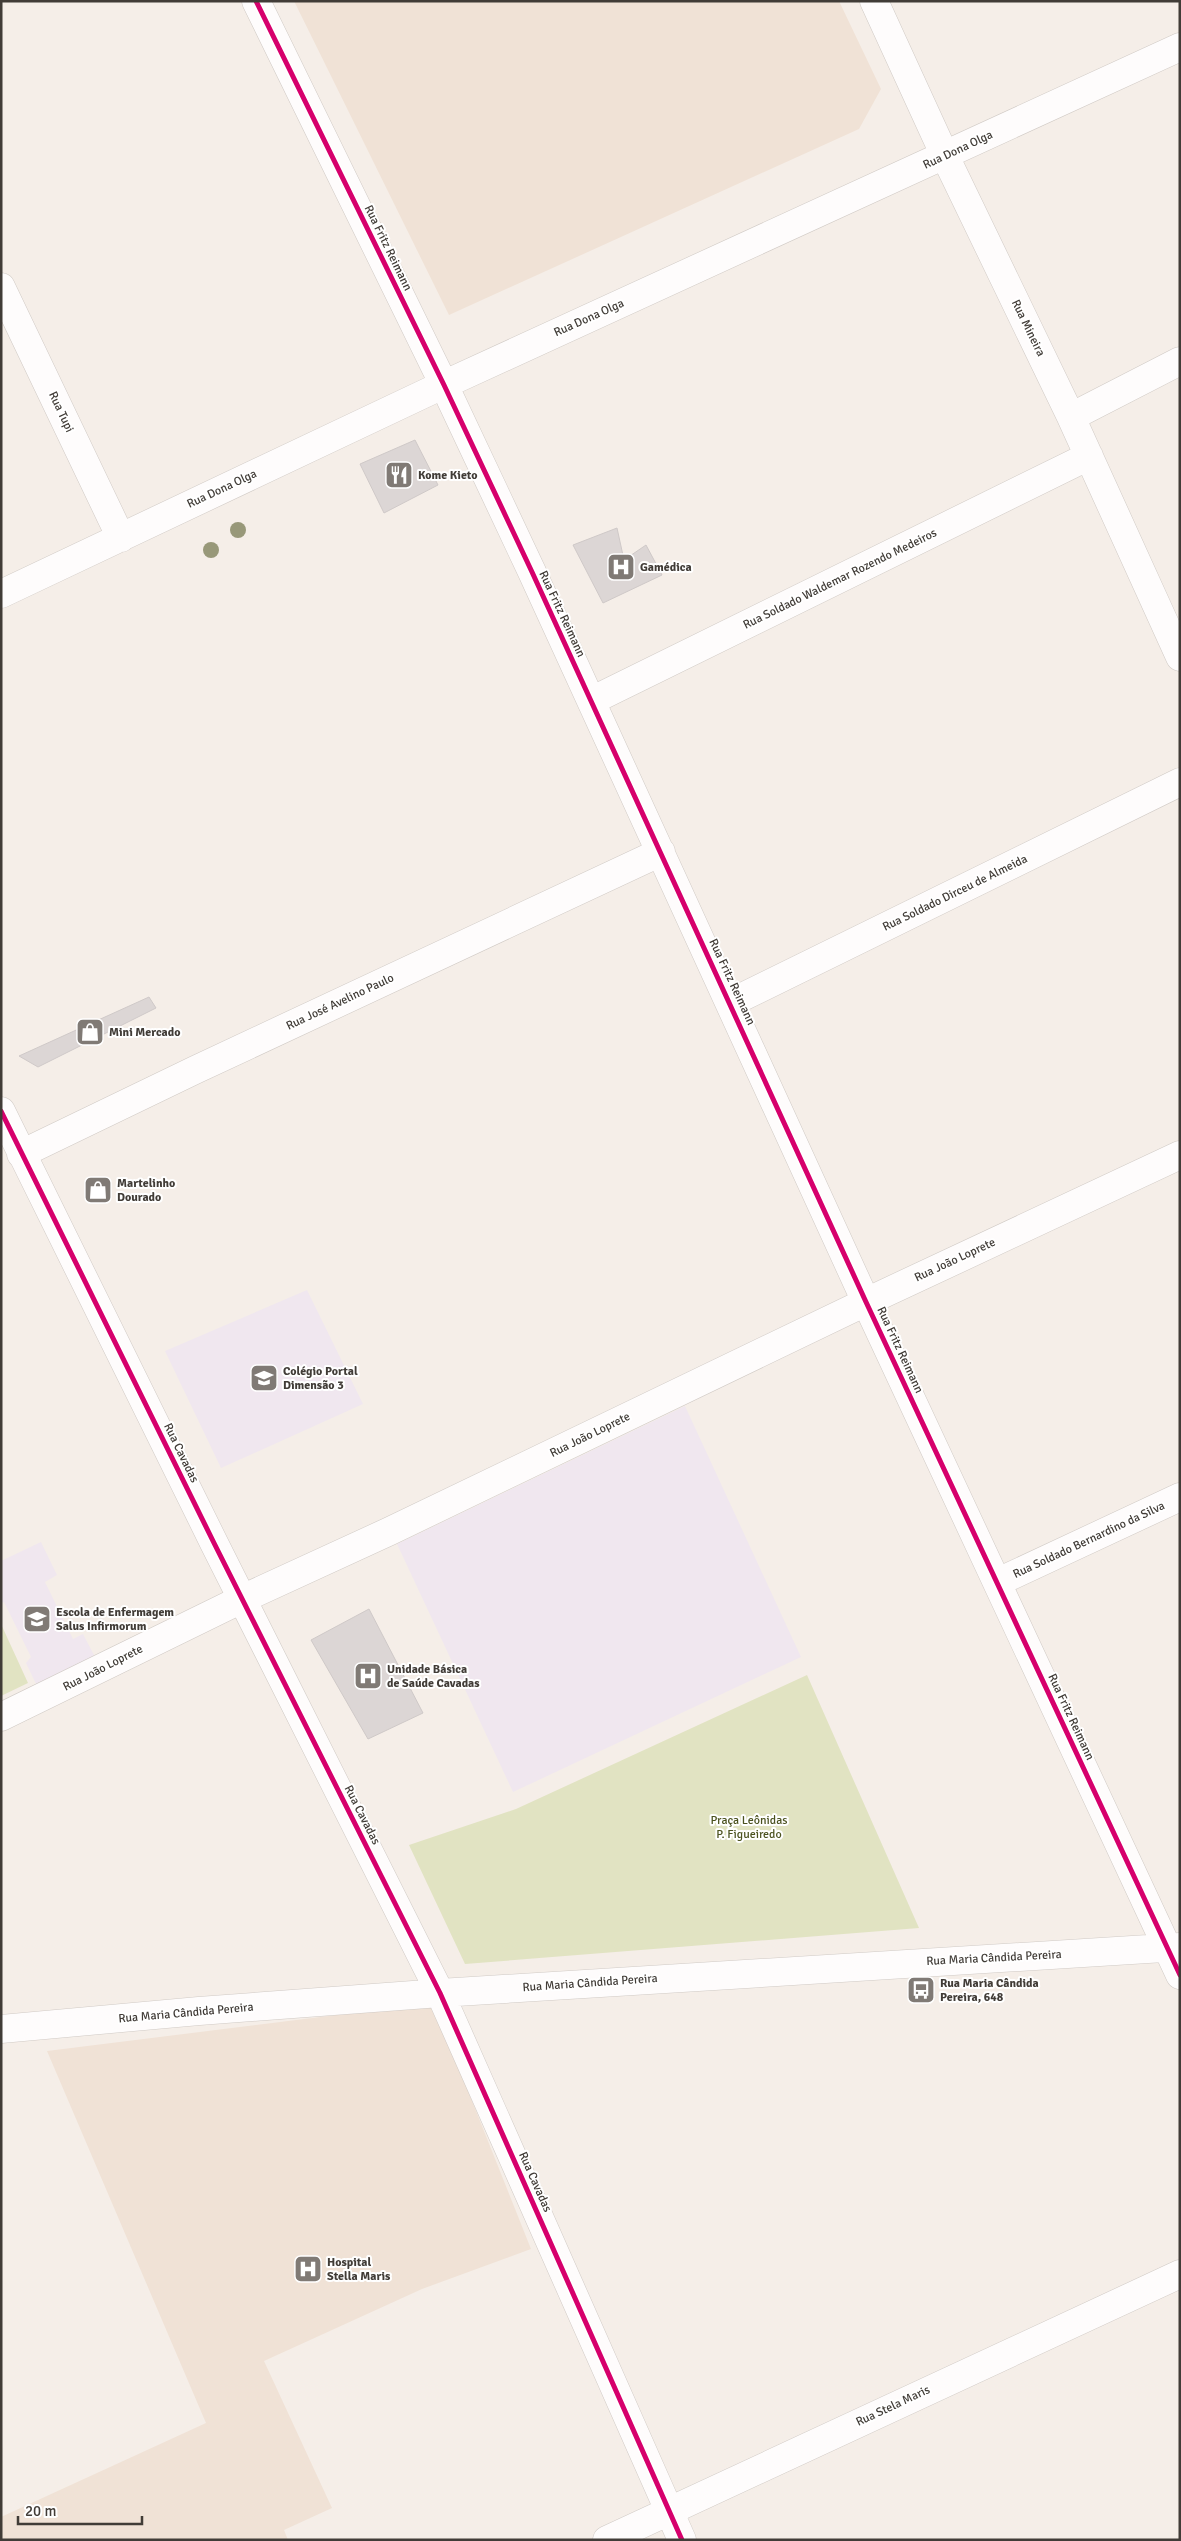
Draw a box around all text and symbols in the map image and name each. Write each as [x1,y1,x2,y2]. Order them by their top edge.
street label: Rua Dona Olga [921,127,995,173]
street label: Rua Fritz Reimann [361,203,415,293]
street label: Rua Dona Olga [552,296,626,340]
street label: Rua Mineira [1008,297,1048,359]
street label: Rua Tupi [45,389,77,435]
restaurant icon: Kome Kieto [384,460,414,490]
street label: Rua Dona Olga [185,466,259,512]
place label: Kome Kieto [418,468,478,483]
street label: Rua Soldado Waldemar Rozendo Medeiros [741,525,939,633]
hospital icon: Gamédica [606,552,636,582]
place label: Gamédica [640,560,692,575]
street label: Rua Fritz Reimann [535,568,589,660]
street label: Rua Soldado Dirceu de Almeida [880,851,1030,935]
street label: Rua Fritz Reimann [705,936,759,1028]
street label: Rua José Avelino Paulo [284,970,396,1034]
shop icon: Mini Mercado [75,1017,105,1047]
place label: Mini Mercado [109,1025,180,1040]
shop icon: Martelinho Dourado [83,1175,113,1205]
place label: Martelinho Dourado [117,1176,175,1205]
street label: Rua João Loprete [912,1235,998,1285]
street label: Rua Fritz Reimann [873,1304,927,1396]
school or university icon: Colégio Portal Dimensão 3 [249,1363,279,1393]
place label: Colégio Portal Dimensão 3 [283,1364,358,1393]
street label: Rua João Loprete [547,1409,633,1461]
street label: Rua Cavadas [160,1421,202,1485]
street label: Rua Soldado Bernardino da Silva [1011,1498,1167,1582]
school or university icon: Escola de Enfermagem Salus Infirmorum [22,1604,52,1634]
place label: Escola de Enfermagem Salus Infirmorum [56,1605,174,1634]
street label: Rua João Loprete [61,1641,145,1695]
hospital icon: Unidade Básica de Saúde Cavadas [353,1661,383,1691]
place label: Unidade Básica de Saúde Cavadas [387,1662,480,1691]
street label: Rua Fritz Reimann [1044,1671,1098,1763]
street label: Rua Cavadas [341,1783,383,1847]
park label: Praça Leônidas P. Figueiredo [710,1813,788,1842]
street label: Rua Maria Cândida Pereira [926,1947,1062,1969]
street label: Rua Maria Cândida Pereira [522,1971,658,1995]
bus stop icon: Rua Maria Cândida Pereira, 648 [906,1975,936,2005]
place label: Rua Maria Cândida Pereira, 648 [940,1976,1039,2005]
street label: Rua Maria Cândida Pereira [118,2000,254,2026]
street label: Rua Cavadas [515,2150,555,2214]
hospital icon: Hospital Stella Maris [293,2254,323,2284]
place label: Hospital Stella Maris [327,2255,391,2284]
street label: Rua Stela Maris [854,2382,932,2430]
scale bar [18,2494,141,2526]
text: 20 m [25,2502,56,2520]

